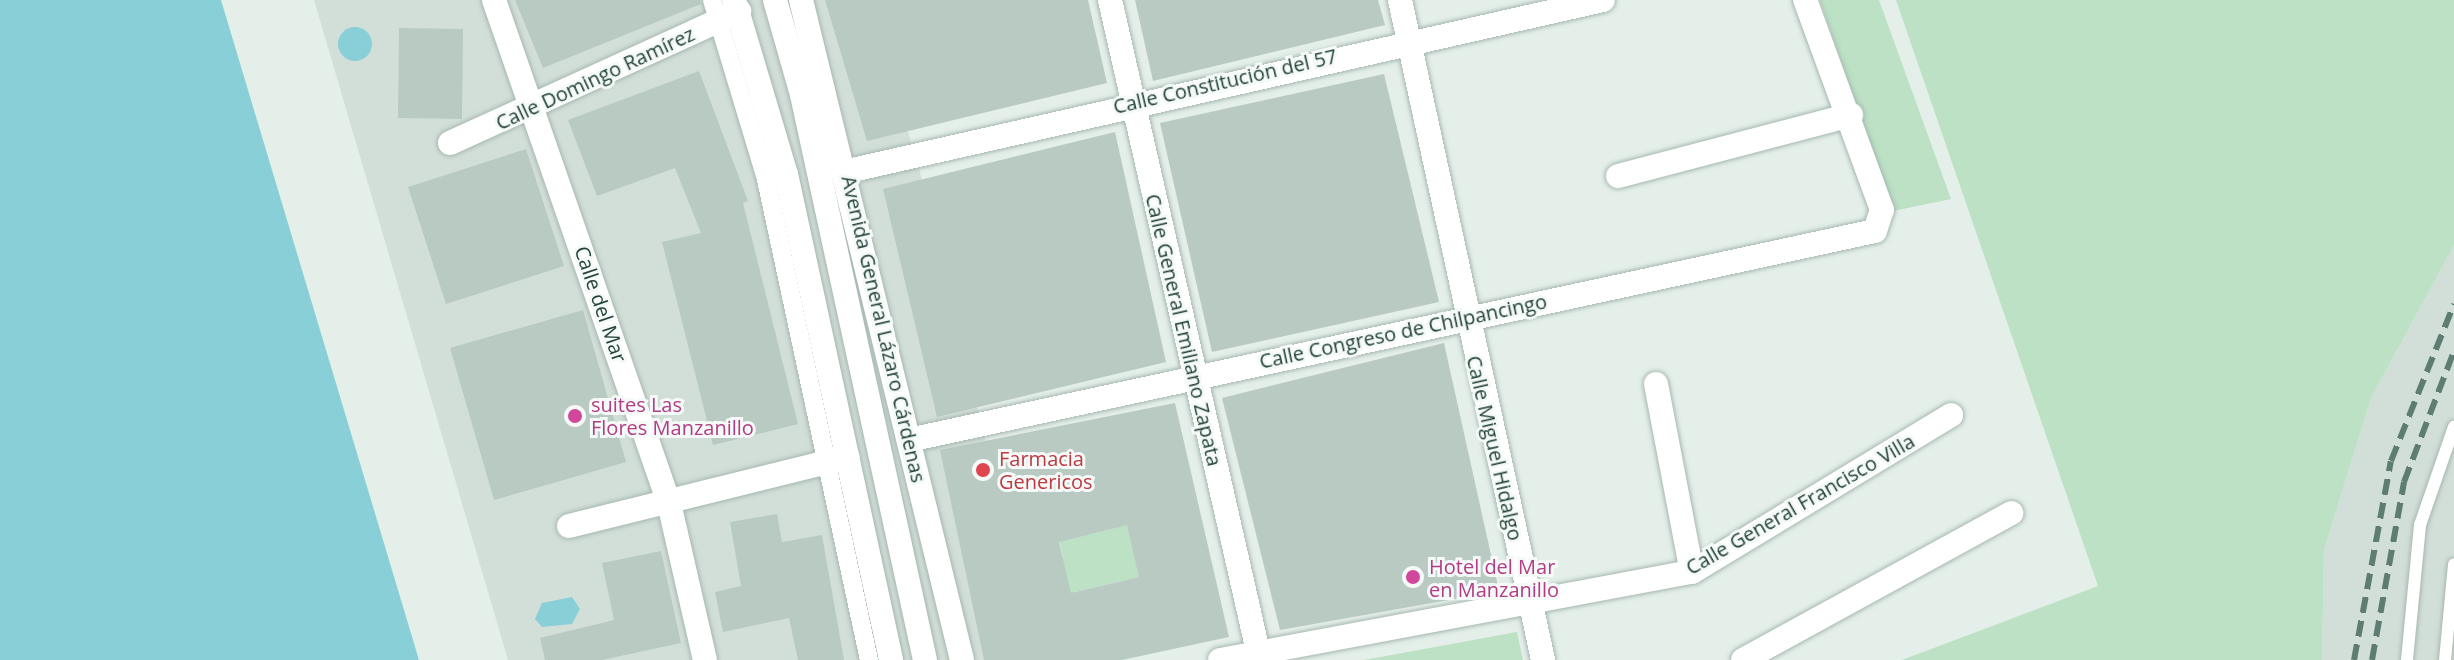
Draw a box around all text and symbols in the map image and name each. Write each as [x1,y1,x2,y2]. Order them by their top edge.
street label: Calle Domingo Ramírez [492,21,698,135]
street label: Calle Constitución del 57 [1111,44,1339,118]
street label: Avenida General Lázaro Cárdenas [837,173,931,485]
street label: Calle General Emiliano Zapata [1141,192,1227,468]
street label: Calle del Mar [570,243,632,365]
street label: Calle Congreso de Chilpancingo [1257,289,1549,373]
street label: Calle Miguel Hidalgo [1462,353,1528,543]
place label: suites Las Flores Manzanillo [591,392,754,439]
marker: suites Las Flores Manzanillo [566,407,584,425]
street label: Calle General Francisco Villa [1681,429,1919,579]
place label: Farmacia Genericos [999,446,1093,493]
marker: Farmacia Genericos [974,461,992,479]
place label: Hotel del Mar en Manzanillo [1429,554,1559,601]
marker: Hotel del Mar en Manzanillo [1404,568,1422,586]

